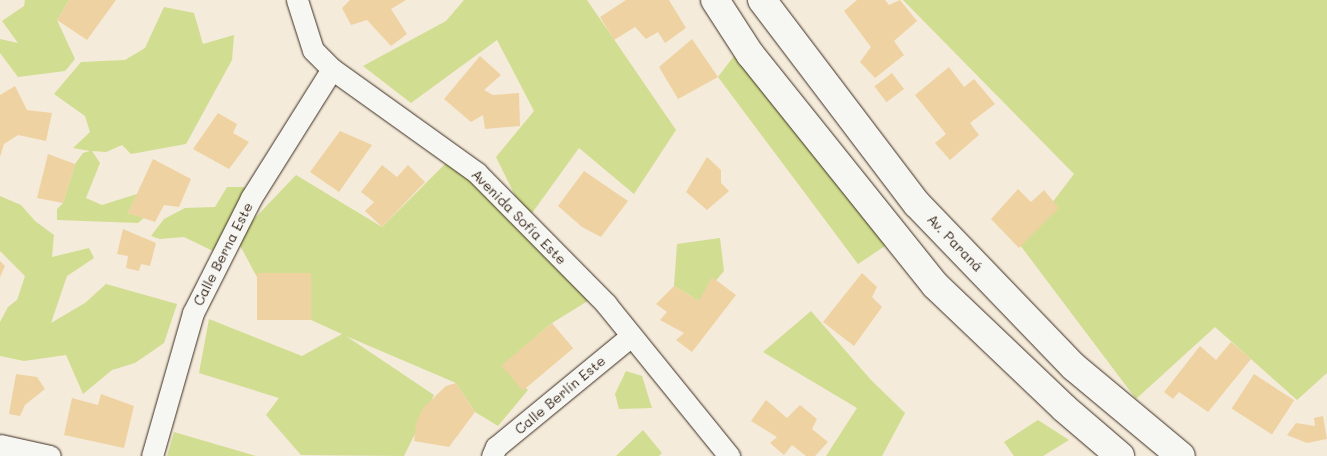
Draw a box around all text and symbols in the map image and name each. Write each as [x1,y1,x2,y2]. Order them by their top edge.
street label: Avenida Sofía Este [468,166,570,268]
street label: Calle Berna Este [190,199,256,309]
street label: Av. Paraná [924,211,986,275]
street label: Calle Berlín Este [511,352,609,438]

